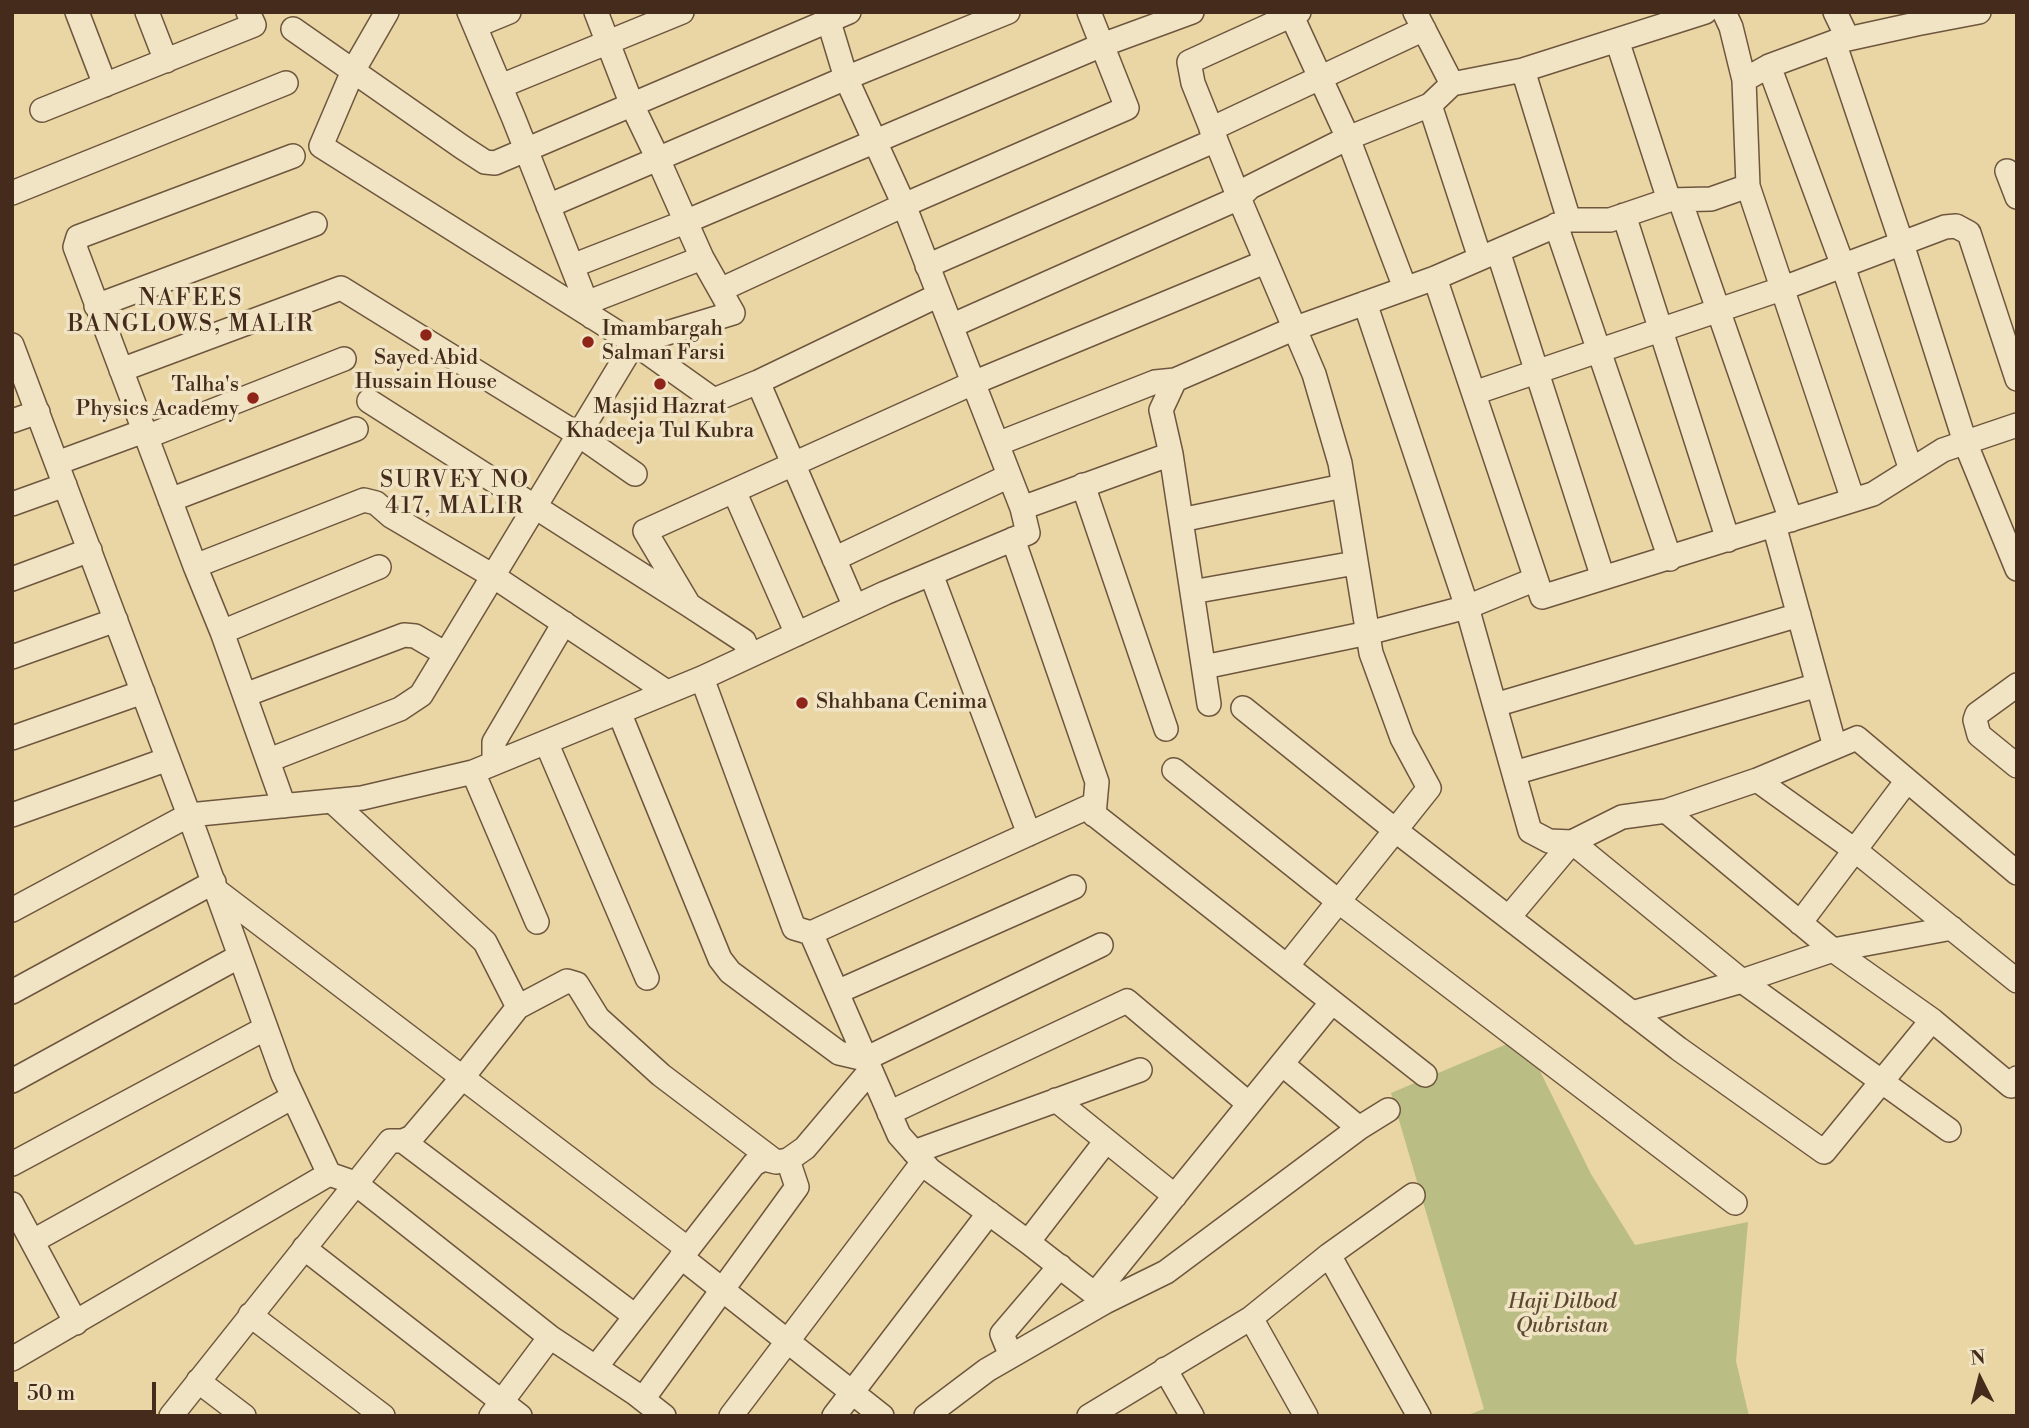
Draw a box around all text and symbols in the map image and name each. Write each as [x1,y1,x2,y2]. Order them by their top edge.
district label: NAFEES BANGLOWS, MALIR [69,285,313,339]
place label: Imambargah Salman Farsi [602,317,725,367]
marker: Sayed Abid Hussain House [418,327,434,343]
marker: Imambargah Salman Farsi [580,334,596,350]
place label: Sayed Abid Hussain House [355,346,497,396]
place label: Talha's Physics Academy [76,373,239,423]
marker: Masjid Hazrat Khadeeja Tul Kubra [652,376,668,392]
marker: Talha's Physics Academy [245,390,261,406]
place label: Masjid Hazrat Khadeeja Tul Kubra [566,395,754,445]
district label: SURVEY NO 417, MALIR [381,467,529,521]
place label: Shahbana Cenima [816,690,987,716]
marker: Shahbana Cenima [794,695,810,711]
park label: Haji Dilbod Qubristan [1508,1290,1616,1340]
north arrow [1945,1344,2015,1414]
text: N [1969,1345,1987,1371]
scale bar [18,1368,159,1412]
text: 50 m [27,1381,75,1407]

